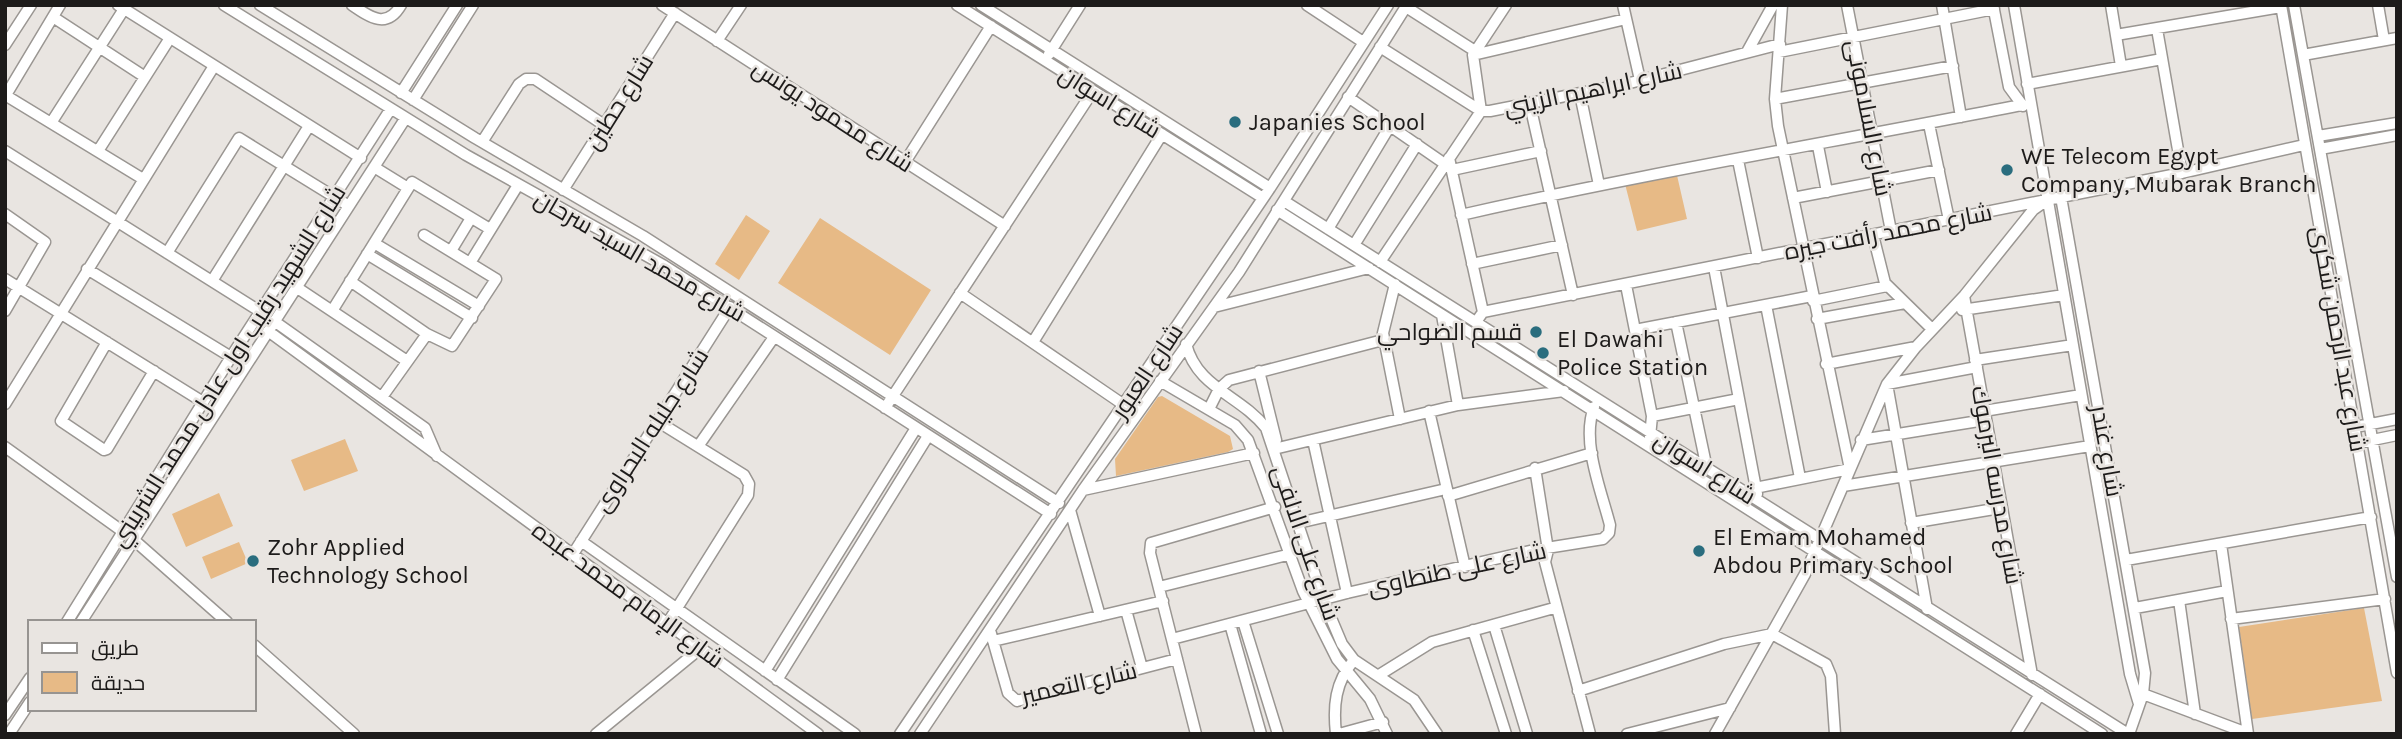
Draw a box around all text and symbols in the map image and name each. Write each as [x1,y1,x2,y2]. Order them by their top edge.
street label: شارع السلامونى [1838,37,1898,199]
street label: شارع حطين [579,49,661,156]
street label: شارع محمود يونس [746,54,919,180]
street label: شارع ابراهيم الزيني [1501,56,1686,126]
street label: شارع اسوان [1053,60,1166,146]
place label: Japanies School [1249,108,1426,136]
marker: Japanies School [1227,114,1243,130]
place label: WE Telecom Egypt Company, Mubarak Branch [2021,142,2316,198]
marker: WE Telecom Egypt Company, Mubarak Branch [1999,162,2015,178]
street label: شارع الشهيد رقيب اول عادل محمد الشربيني [104,180,356,555]
street label: شارع محمد السيد سرحان [528,184,751,330]
street label: شارع محمد رأفت جيره [1781,196,1995,268]
street label: شارع عبد الرحمن شكرى [2303,224,2373,454]
place label: قسم الضواحي [1377,318,1522,351]
street label: شارع العبور [1104,319,1190,426]
marker: قسم الضواحي [1528,324,1544,340]
place label: El Dawahi Police Station [1557,325,1708,381]
street label: شارع جليله البحراوى [588,343,716,518]
marker: El Dawahi Police Station [1535,345,1551,361]
street label: شارع مدرسه اليرموك [1964,383,2028,587]
street label: شارع غندر [2083,401,2129,499]
street label: شارع اسوان [1648,426,1761,512]
street label: شارع على الالفى [1264,462,1346,625]
street label: شارع الإمام محمد عبده [526,516,729,676]
place label: El Emam Mohamed Abdou Primary School [1713,523,1953,579]
place label: Zohr Applied Technology School [267,533,469,589]
street label: شارع على طنطاوى [1365,536,1549,604]
marker: El Emam Mohamed Abdou Primary School [1691,543,1707,559]
marker: Zohr Applied Technology School [245,553,261,569]
legend [28,620,256,711]
text: طريق [91,636,139,661]
street label: شارع التعمير [1016,656,1140,712]
text: حديقة [91,671,145,695]

